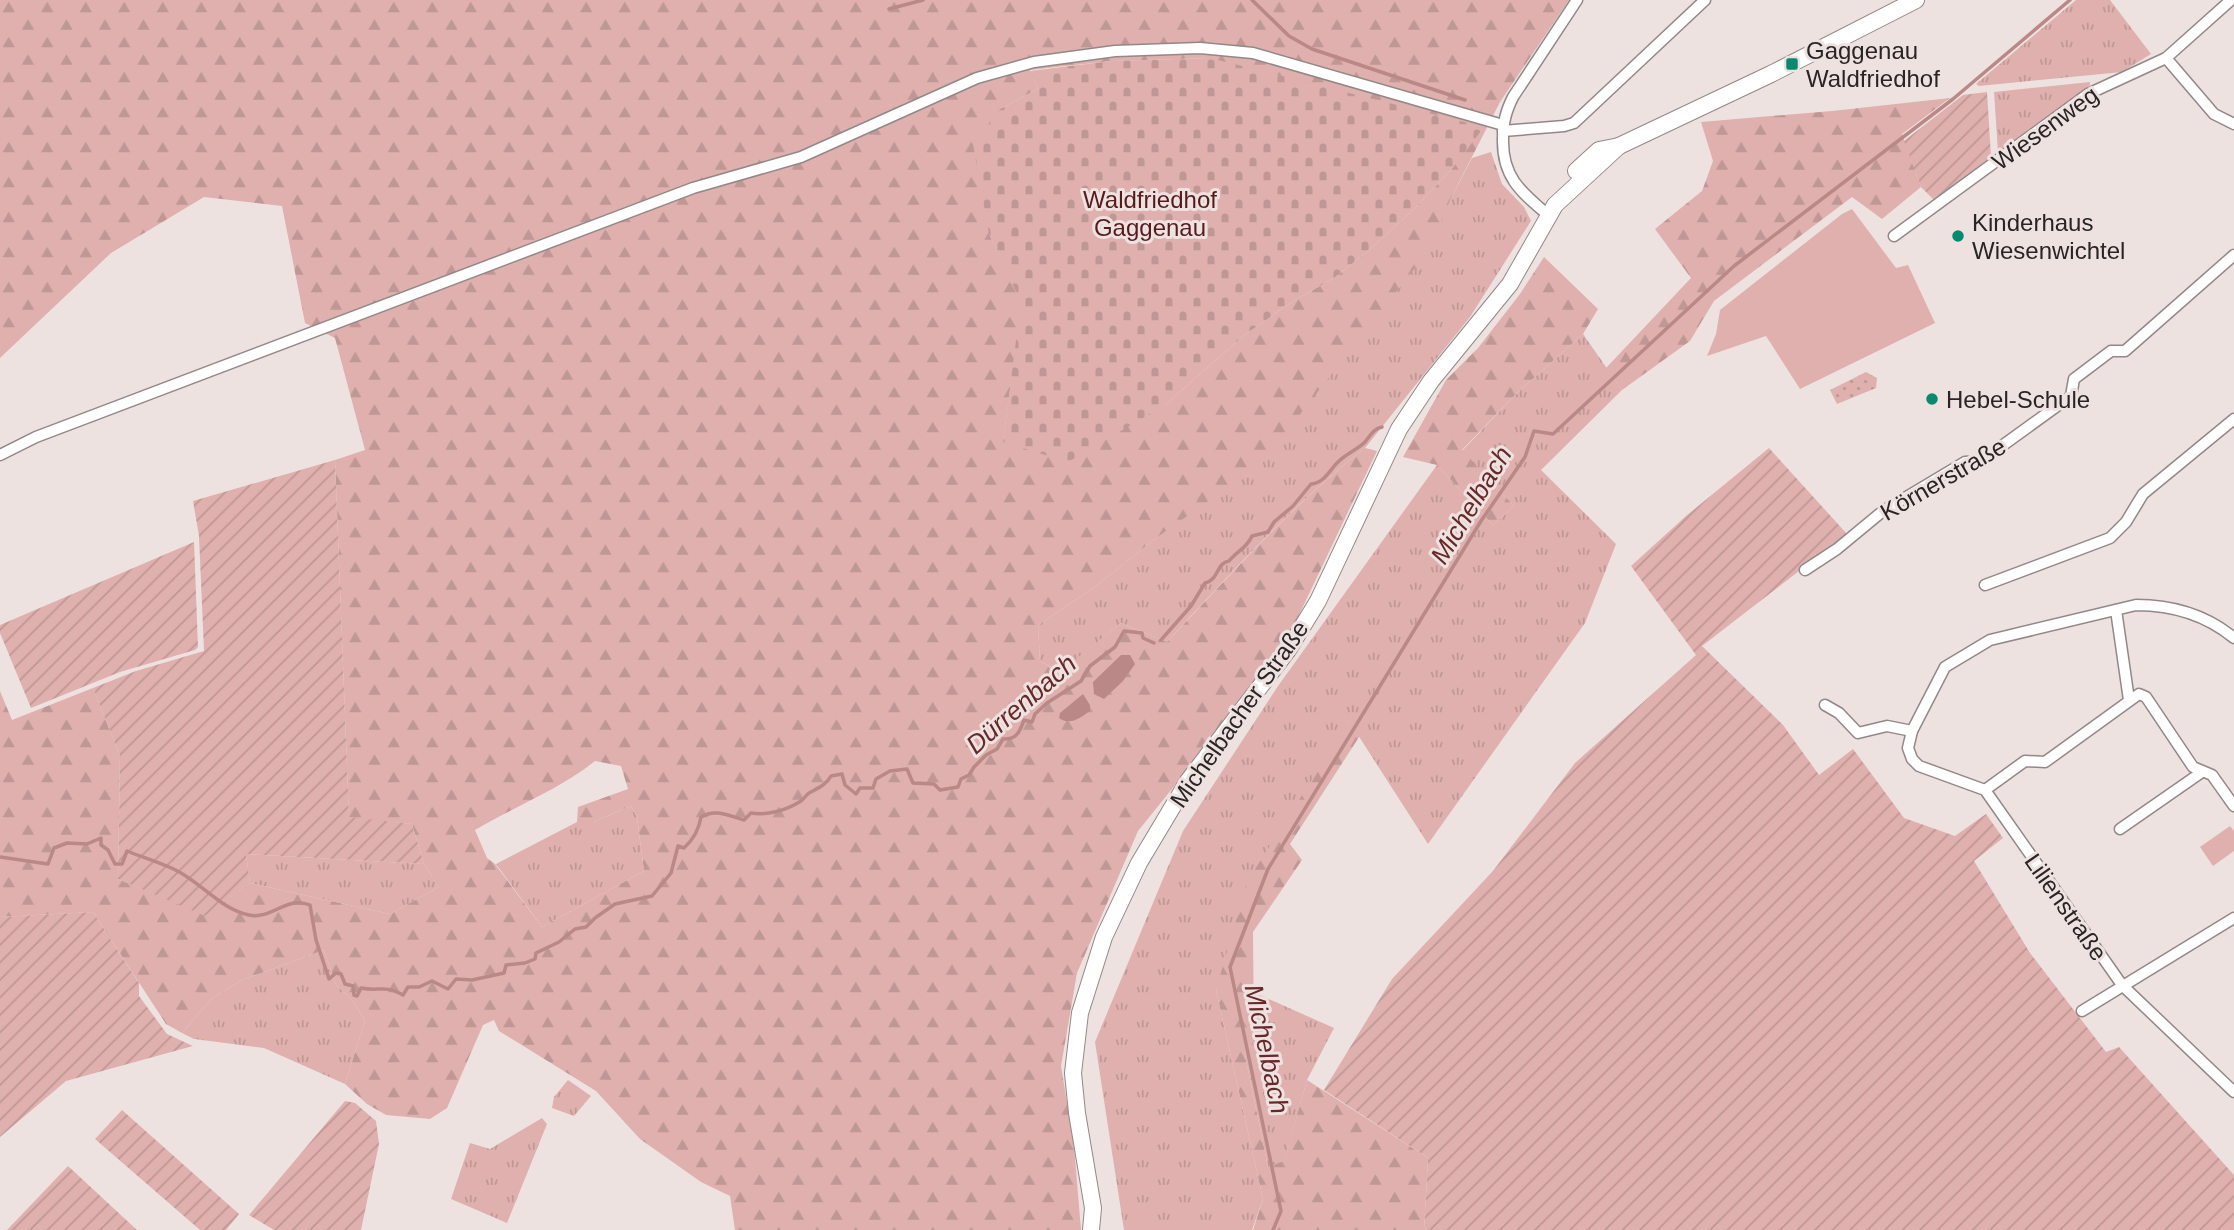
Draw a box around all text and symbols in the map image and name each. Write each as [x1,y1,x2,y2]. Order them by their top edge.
place label: Gaggenau Waldfriedhof [1806,37,1940,92]
marker: Gaggenau Waldfriedhof [1784,56,1800,72]
street label: Wiesenweg [1987,81,2103,175]
park label: Waldfriedhof Gaggenau [1083,186,1217,241]
place label: Kinderhaus Wiesenwichtel [1972,209,2125,264]
marker: Kinderhaus Wiesenwichtel [1950,228,1966,244]
place label: Hebel-Schule [1946,386,2090,413]
marker: Hebel-Schule [1924,391,1940,407]
street label: Körnerstraße [1876,432,2010,526]
water label: Michelbach [1424,441,1518,569]
street label: Michelbacher Straße [1164,616,1314,812]
water label: Dürrenbach [960,648,1082,760]
street label: Lilienstraße [2019,848,2113,966]
water label: Michelbach [1239,982,1295,1116]

